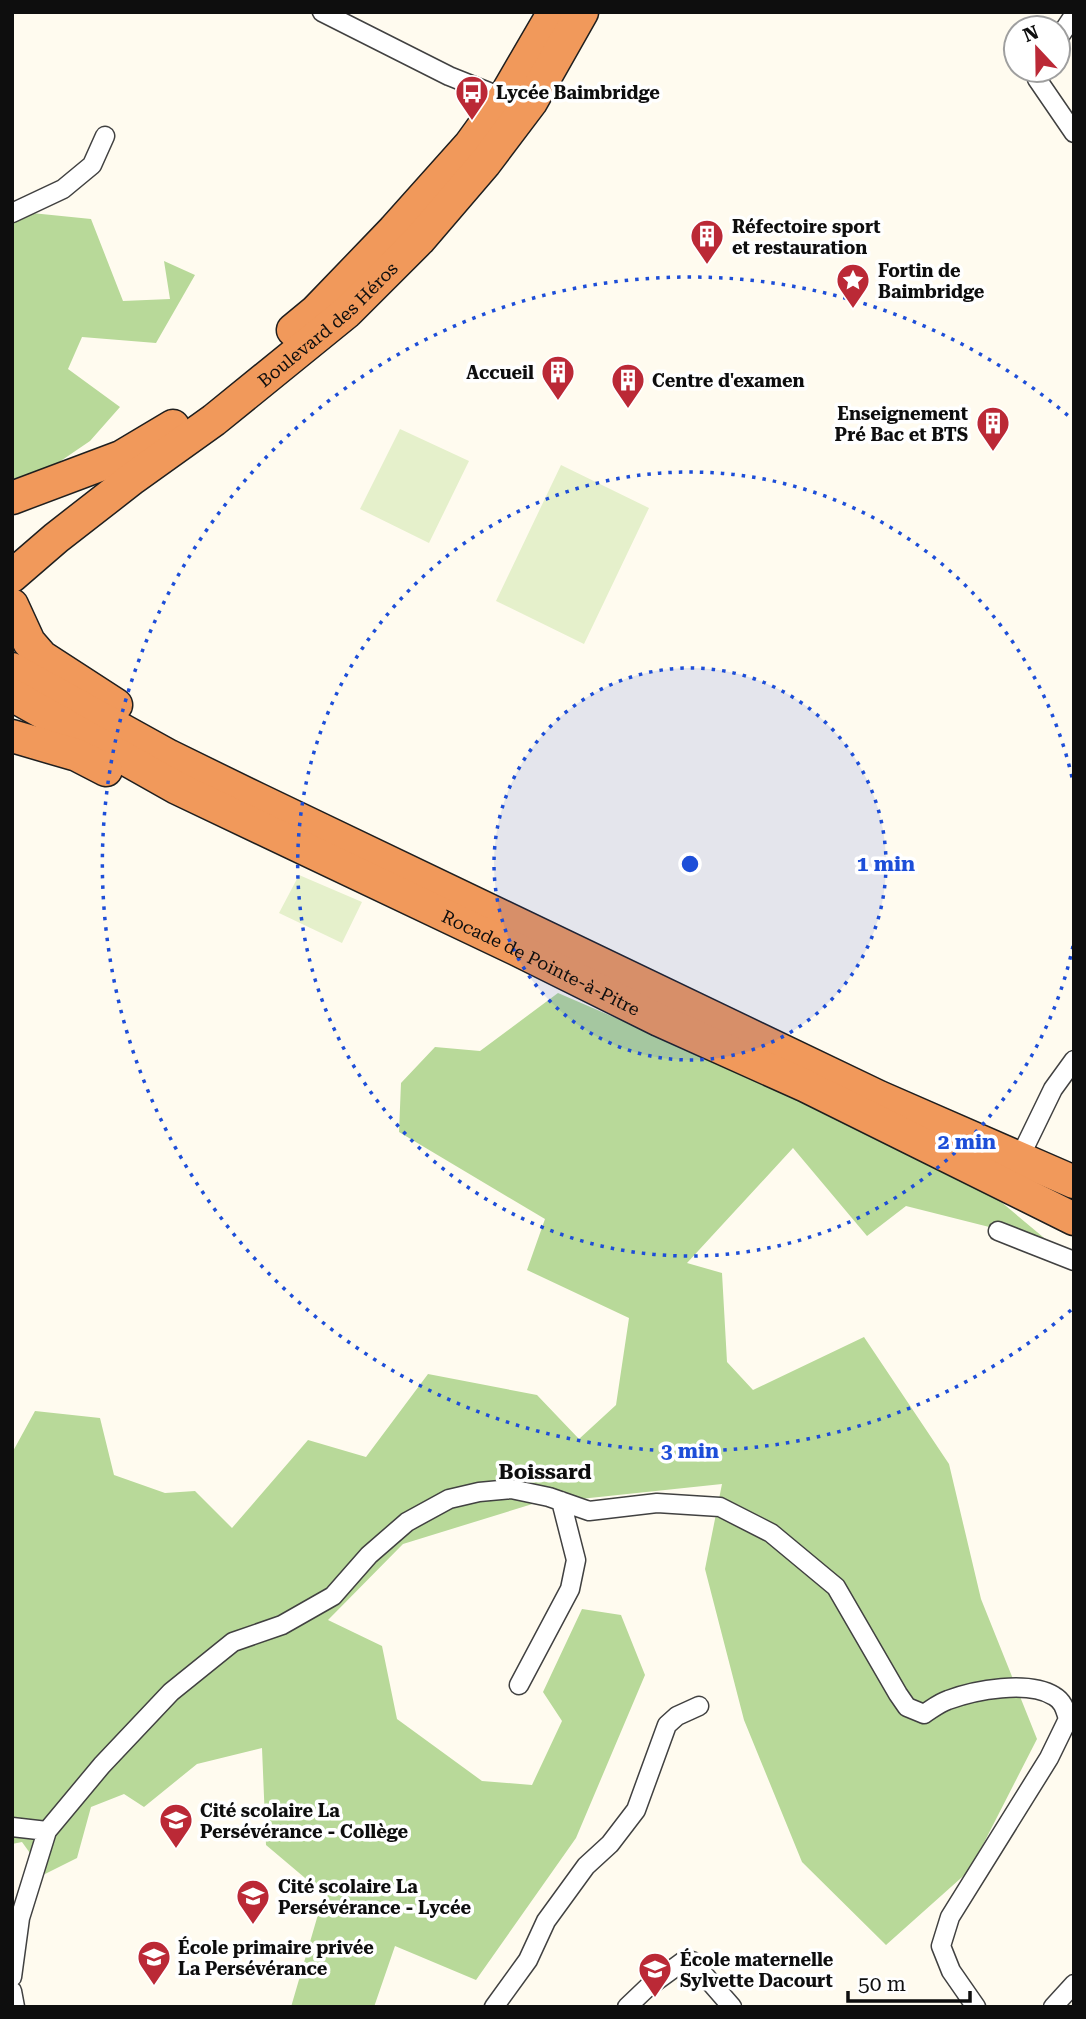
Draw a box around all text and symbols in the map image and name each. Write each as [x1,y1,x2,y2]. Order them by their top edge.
north arrow [1002,14,1072,84]
text: N [1020,20,1042,47]
bus stop icon: Lycée Baimbridge [453,73,491,122]
place label: Lycée Baimbridge [496,82,660,103]
place label: Réfectoire sport et restauration [732,216,881,258]
building icon: Réfectoire sport et restauration [688,217,726,266]
street label: Boulevard des Héros [253,257,402,391]
place label: Fortin de Baimbridge [878,260,985,302]
place icon: Fortin de Baimbridge [834,261,872,310]
building icon: Accueil [539,353,577,402]
building icon: Centre d'examen [609,361,647,410]
place label: Accueil [466,362,534,383]
place label: Centre d'examen [652,370,805,391]
place label: Enseignement Pré Bac et BTS [835,403,968,445]
building icon: Enseignement Pré Bac et BTS [974,404,1012,453]
centre of rings [678,852,702,876]
text: 1 min [857,852,915,876]
street label: Rocade de Pointe-à-Pitre [439,905,644,1019]
text: 2 min [938,1130,996,1154]
text: 3 min [661,1439,719,1463]
district label: Boissard [498,1460,592,1484]
place label: Cité scolaire La Persévérance - Collège [200,1800,409,1842]
school or university icon: Cité scolaire La Persévérance - Collège [157,1801,195,1850]
place label: Cité scolaire La Persévérance - Lycée [278,1876,472,1918]
school or university icon: Cité scolaire La Persévérance - Lycée [234,1877,272,1926]
place label: École primaire privée La Persévérance [178,1936,374,1979]
school or university icon: École primaire privée La Persévérance [135,1938,173,1987]
place label: École maternelle Sylvette Dacourt [680,1948,834,1991]
school or university icon: École maternelle Sylvette Dacourt [636,1950,674,1999]
scale bar [848,1960,970,2004]
text: 50 m [858,1972,906,1996]

